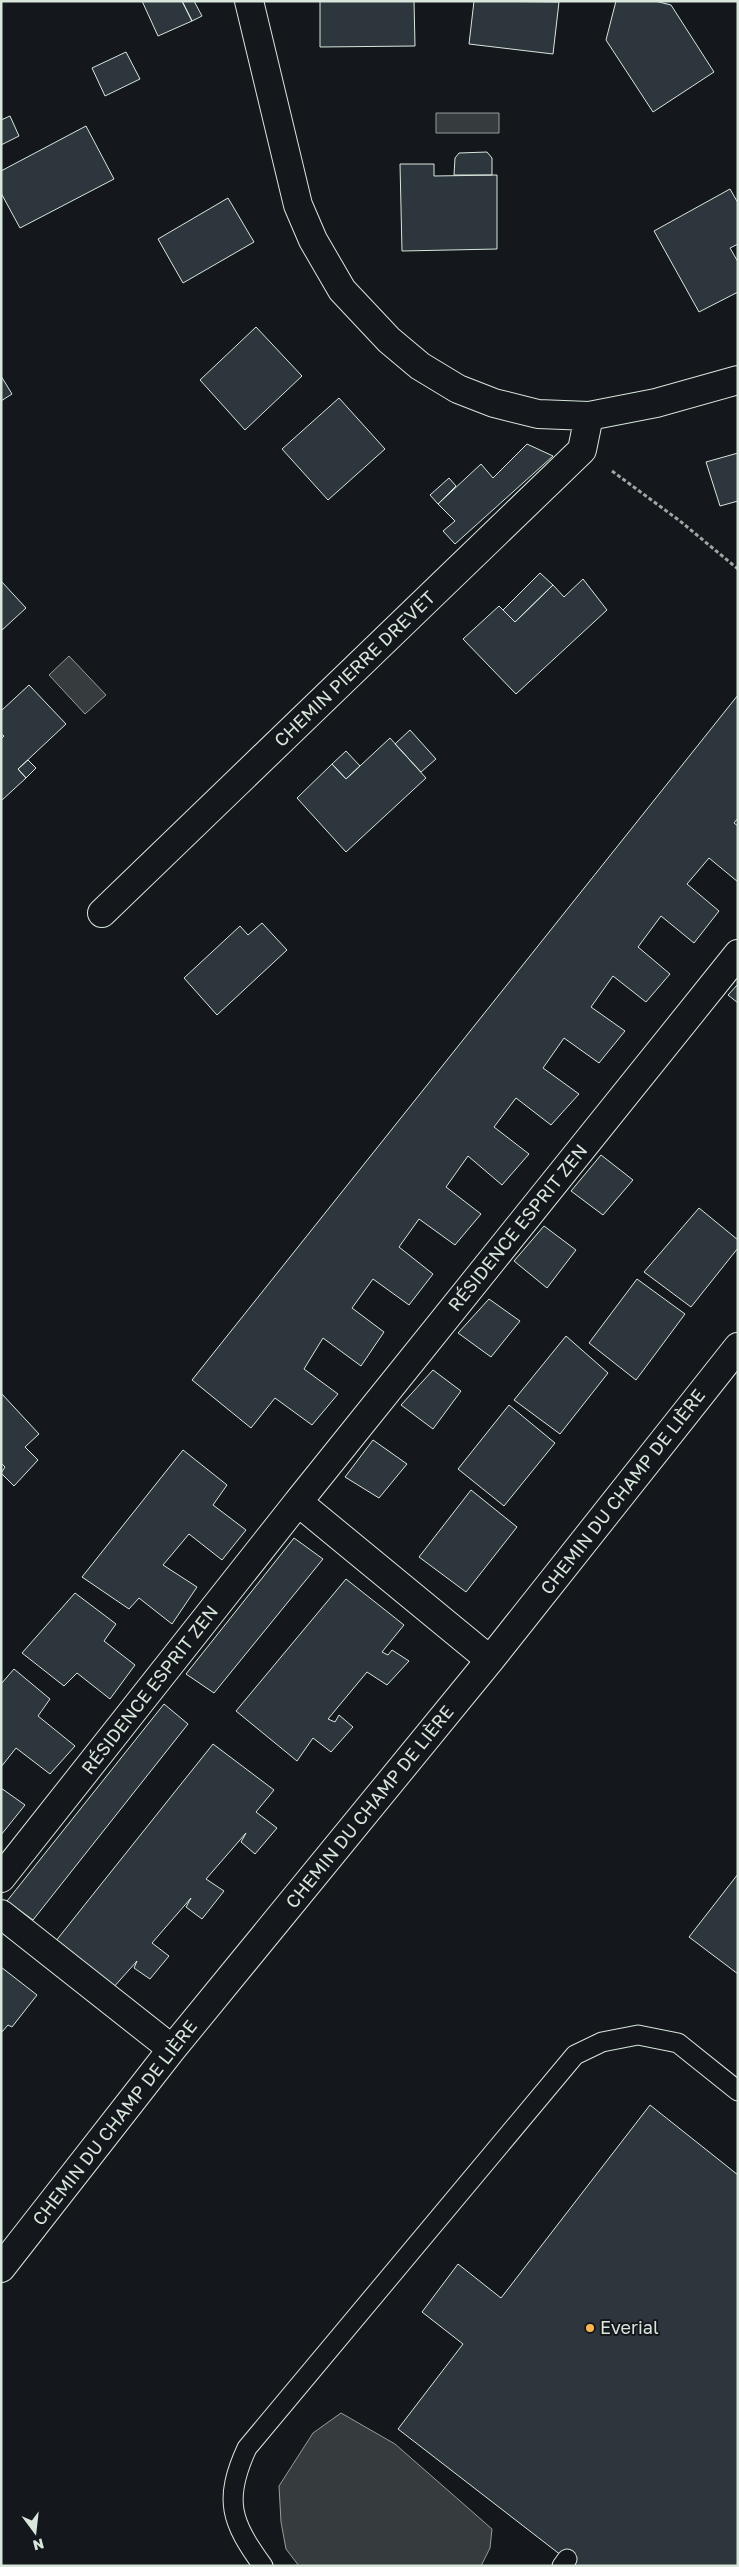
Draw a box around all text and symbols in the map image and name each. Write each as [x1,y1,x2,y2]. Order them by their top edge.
street label: CHEMIN PIERRE DREVET [269,586,439,751]
street label: RÉSIDENCE ESPRIT ZEN [443,1139,591,1315]
street label: CHEMIN DU CHAMP DE LIÈRE [535,1384,709,1598]
street label: RÉSIDENCE ESPRIT ZEN [76,1600,222,1778]
street label: CHEMIN DU CHAMP DE LIÈRE [281,1701,458,1912]
street label: CHEMIN DU CHAMP DE LIÈRE [27,2015,201,2229]
place label: Everial [600,2316,659,2338]
marker: Everial [584,2322,596,2334]
north arrow [10,2507,60,2557]
text: N [31,2535,46,2555]

